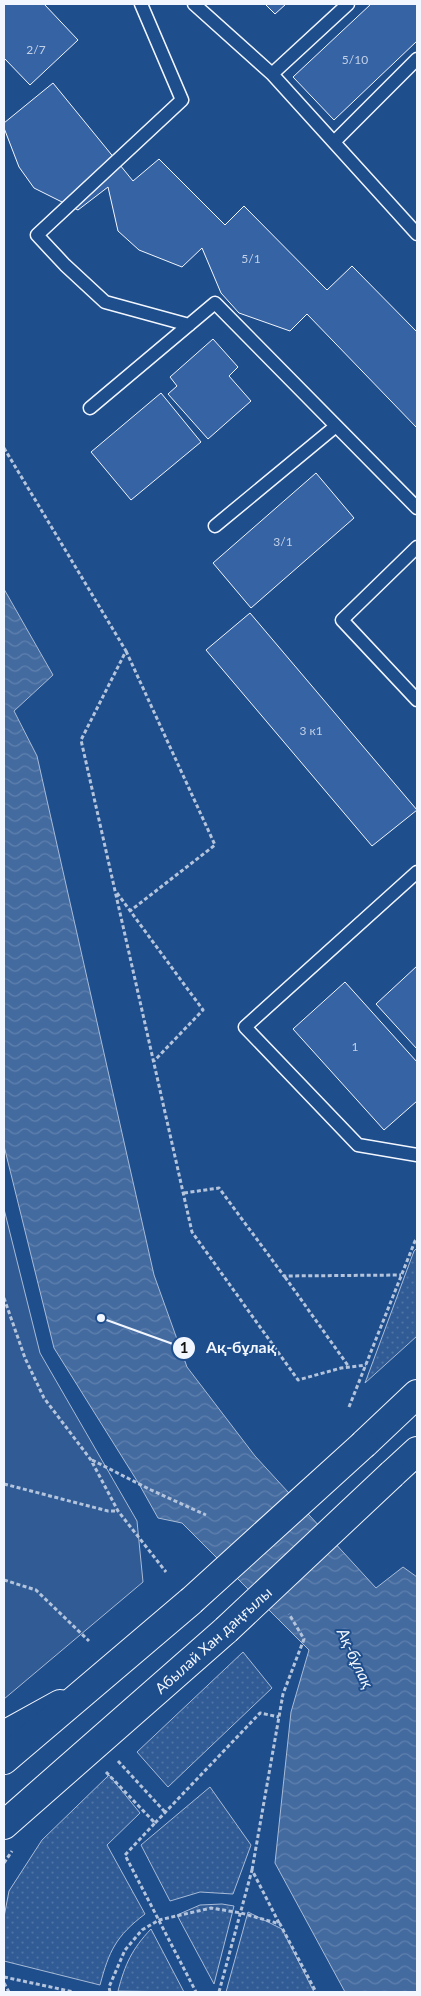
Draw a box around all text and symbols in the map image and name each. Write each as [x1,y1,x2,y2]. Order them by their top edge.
house number: 2/7 [26,42,46,57]
house number: 5/10 [342,52,368,67]
house number: 5/1 [241,251,261,266]
house number: 3/1 [273,534,293,549]
house number: 3 к1 [299,723,323,738]
house number: 1 [352,1039,359,1054]
callout: Ақ-бұлақ [171,1332,287,1363]
text: Ақ-бұлақ [205,1337,277,1356]
text: 1 [180,1338,188,1356]
street label: Абылай Хан даңғылы [151,1583,275,1697]
water label: Ақ-бұлақ [333,1624,378,1691]

